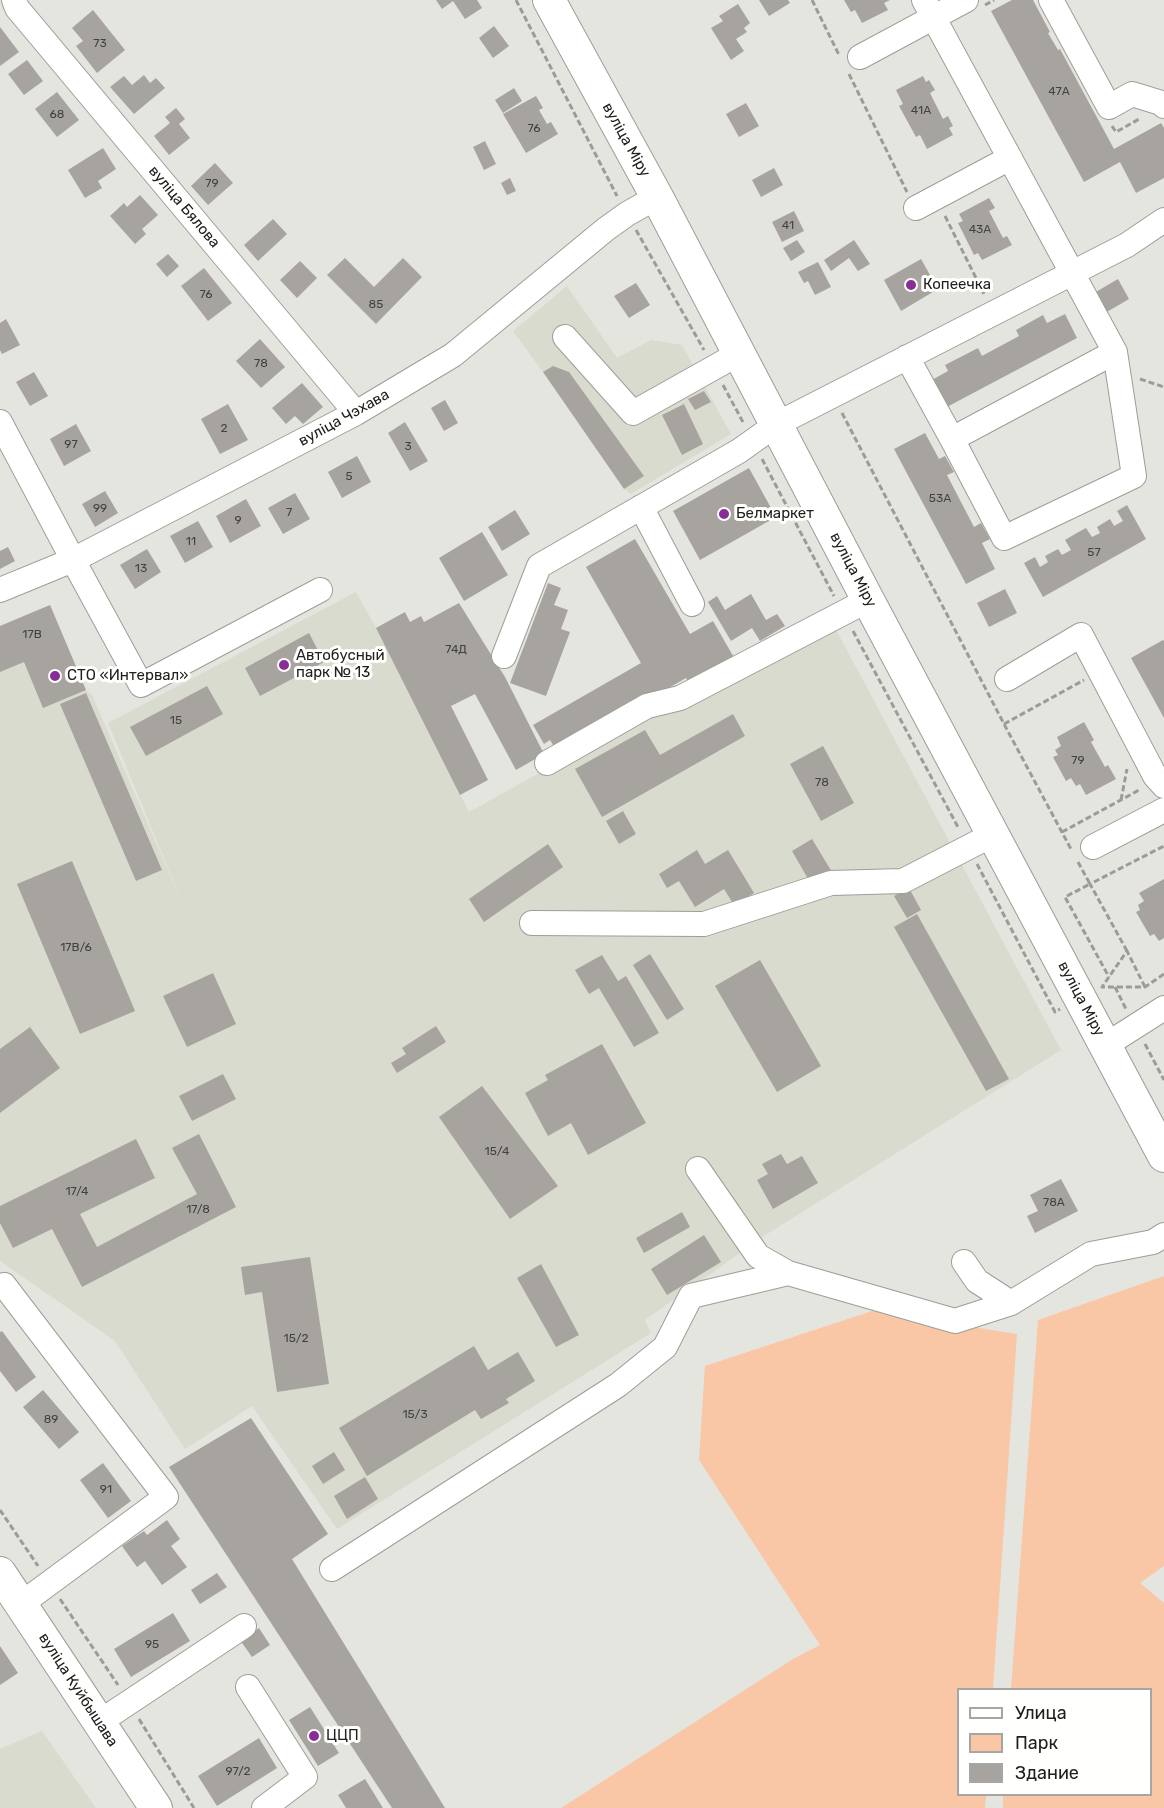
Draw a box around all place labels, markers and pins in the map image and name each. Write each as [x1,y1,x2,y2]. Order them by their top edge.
place label: Копеечка [923,276,991,294]
marker: Копеечка [904,278,918,292]
place label: Белмаркет [736,505,814,523]
marker: Белмаркет [717,507,731,521]
place label: Автобусный парк № 13 [296,647,385,682]
marker: Автобусный парк № 13 [277,658,291,672]
place label: СТО «Интервал» [67,667,188,685]
marker: СТО «Интервал» [48,669,62,683]
place label: ЦЦП [326,1727,359,1745]
marker: ЦЦП [307,1729,321,1743]

